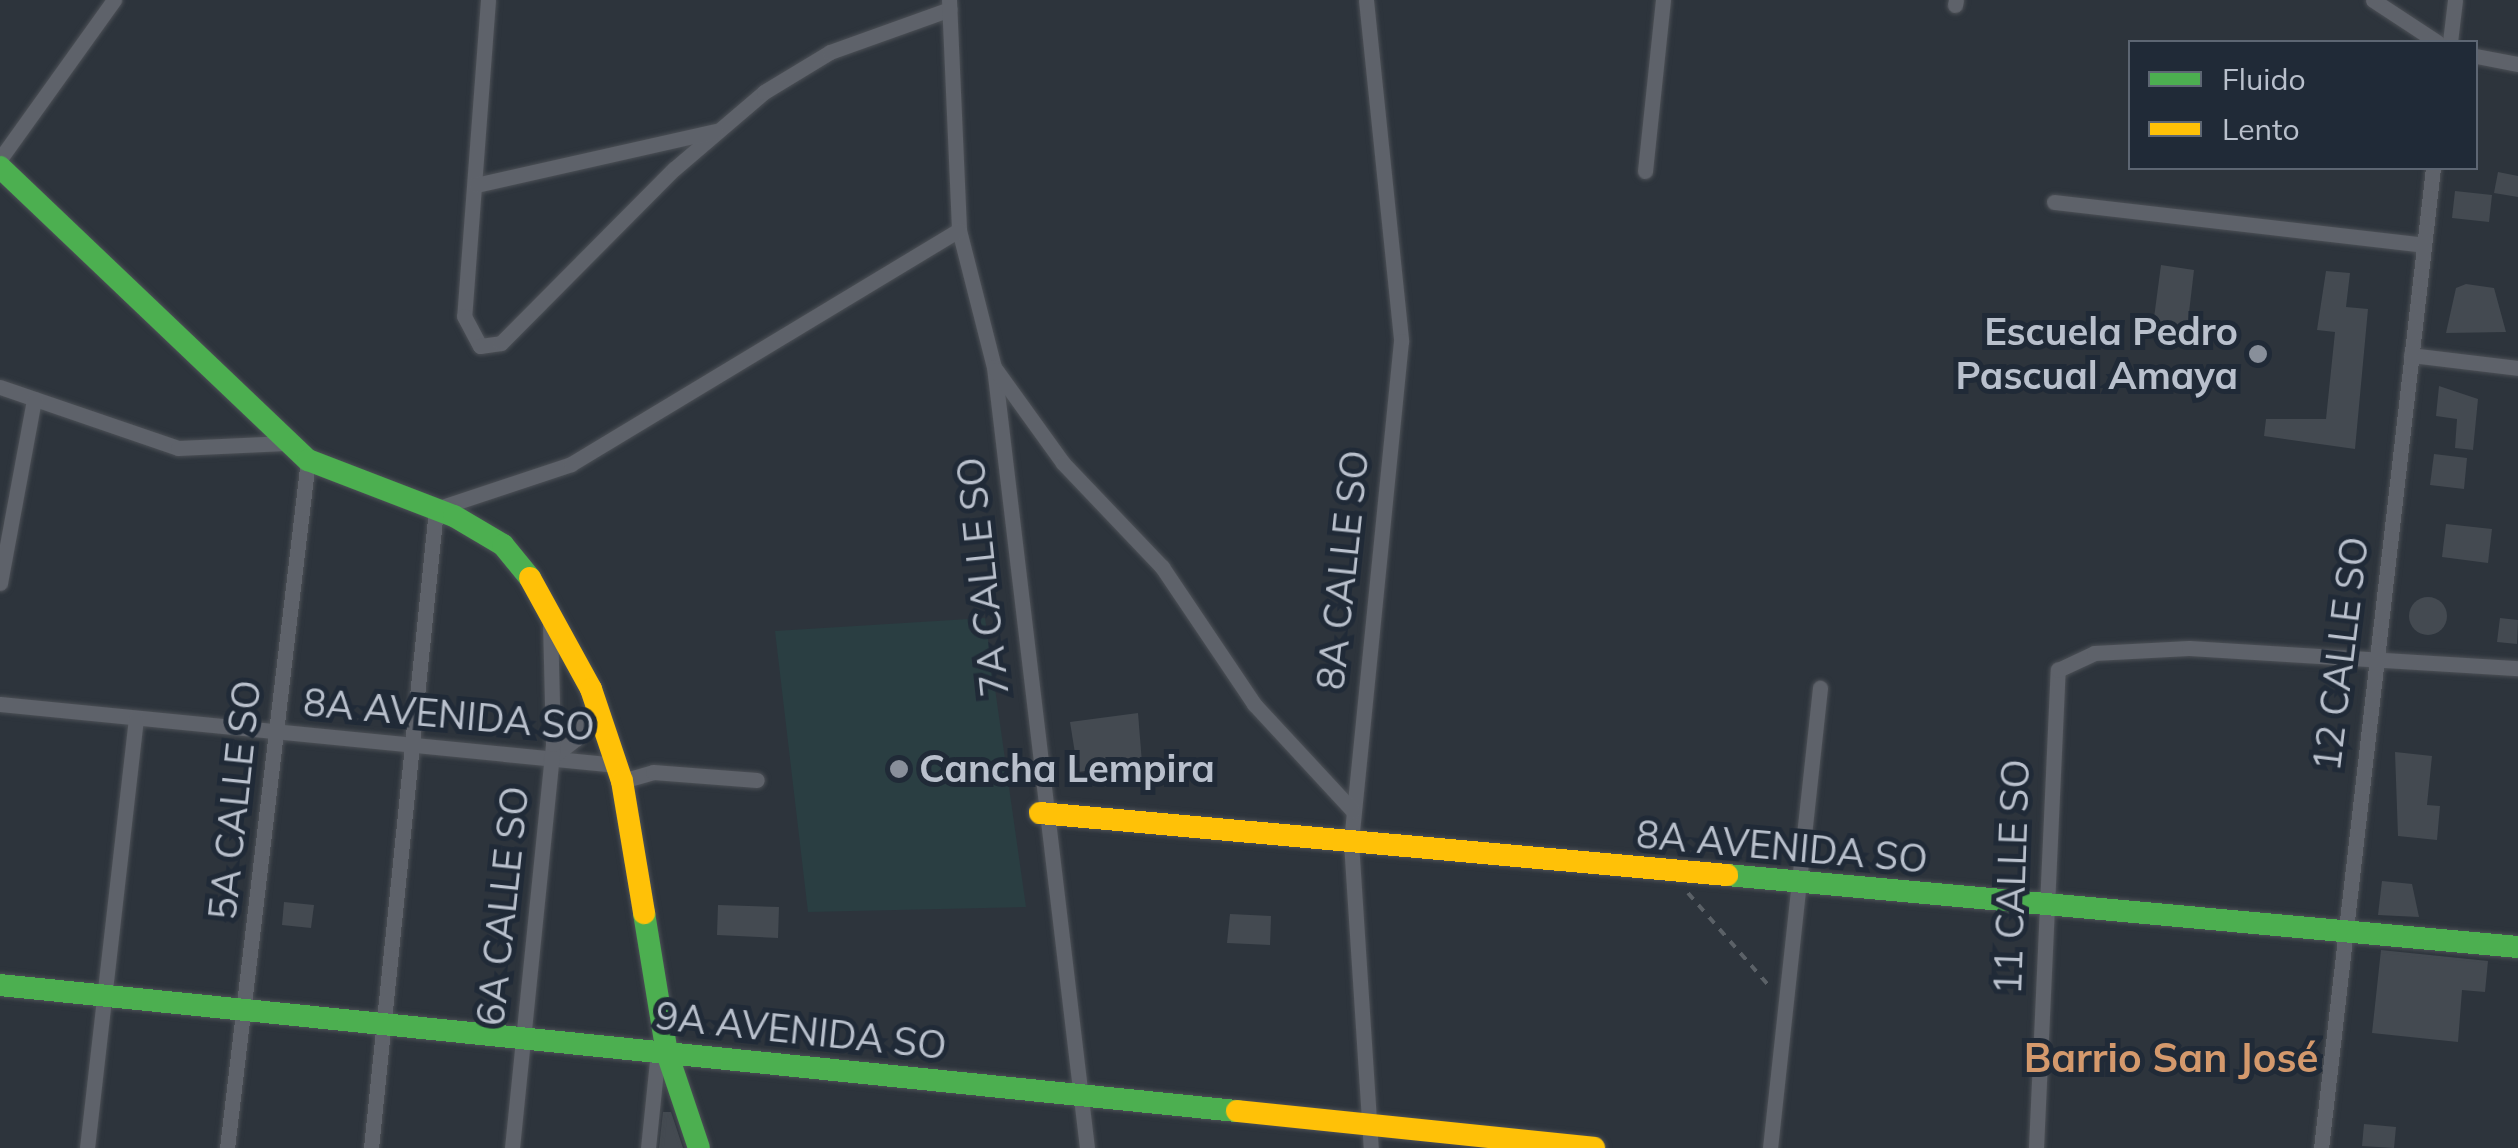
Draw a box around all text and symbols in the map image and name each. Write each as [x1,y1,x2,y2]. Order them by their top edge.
legend [2128,40,2478,170]
text: Fluido [2222,60,2306,98]
text: Lento [2222,110,2300,148]
place label: Escuela Pedro Pascual Amaya [1955,309,2238,398]
marker: Escuela Pedro Pascual Amaya [2247,343,2269,365]
street label: 8A CALLE SO [1308,448,1378,692]
street label: 7A CALLE SO [948,455,1018,699]
street label: 12 CALLE SO [2304,534,2378,774]
street label: 5A CALLE SO [200,678,270,922]
street label: 8A AVENIDA SO [301,680,597,750]
place label: Cancha Lempira [919,746,1215,792]
marker: Cancha Lempira [888,758,910,780]
street label: 11 CALLE SO [1985,759,2039,995]
street label: 6A CALLE SO [468,784,538,1028]
street label: 8A AVENIDA SO [1634,812,1930,882]
street label: 9A AVENIDA SO [653,993,949,1069]
district label: Barrio San José [2024,1033,2318,1081]

